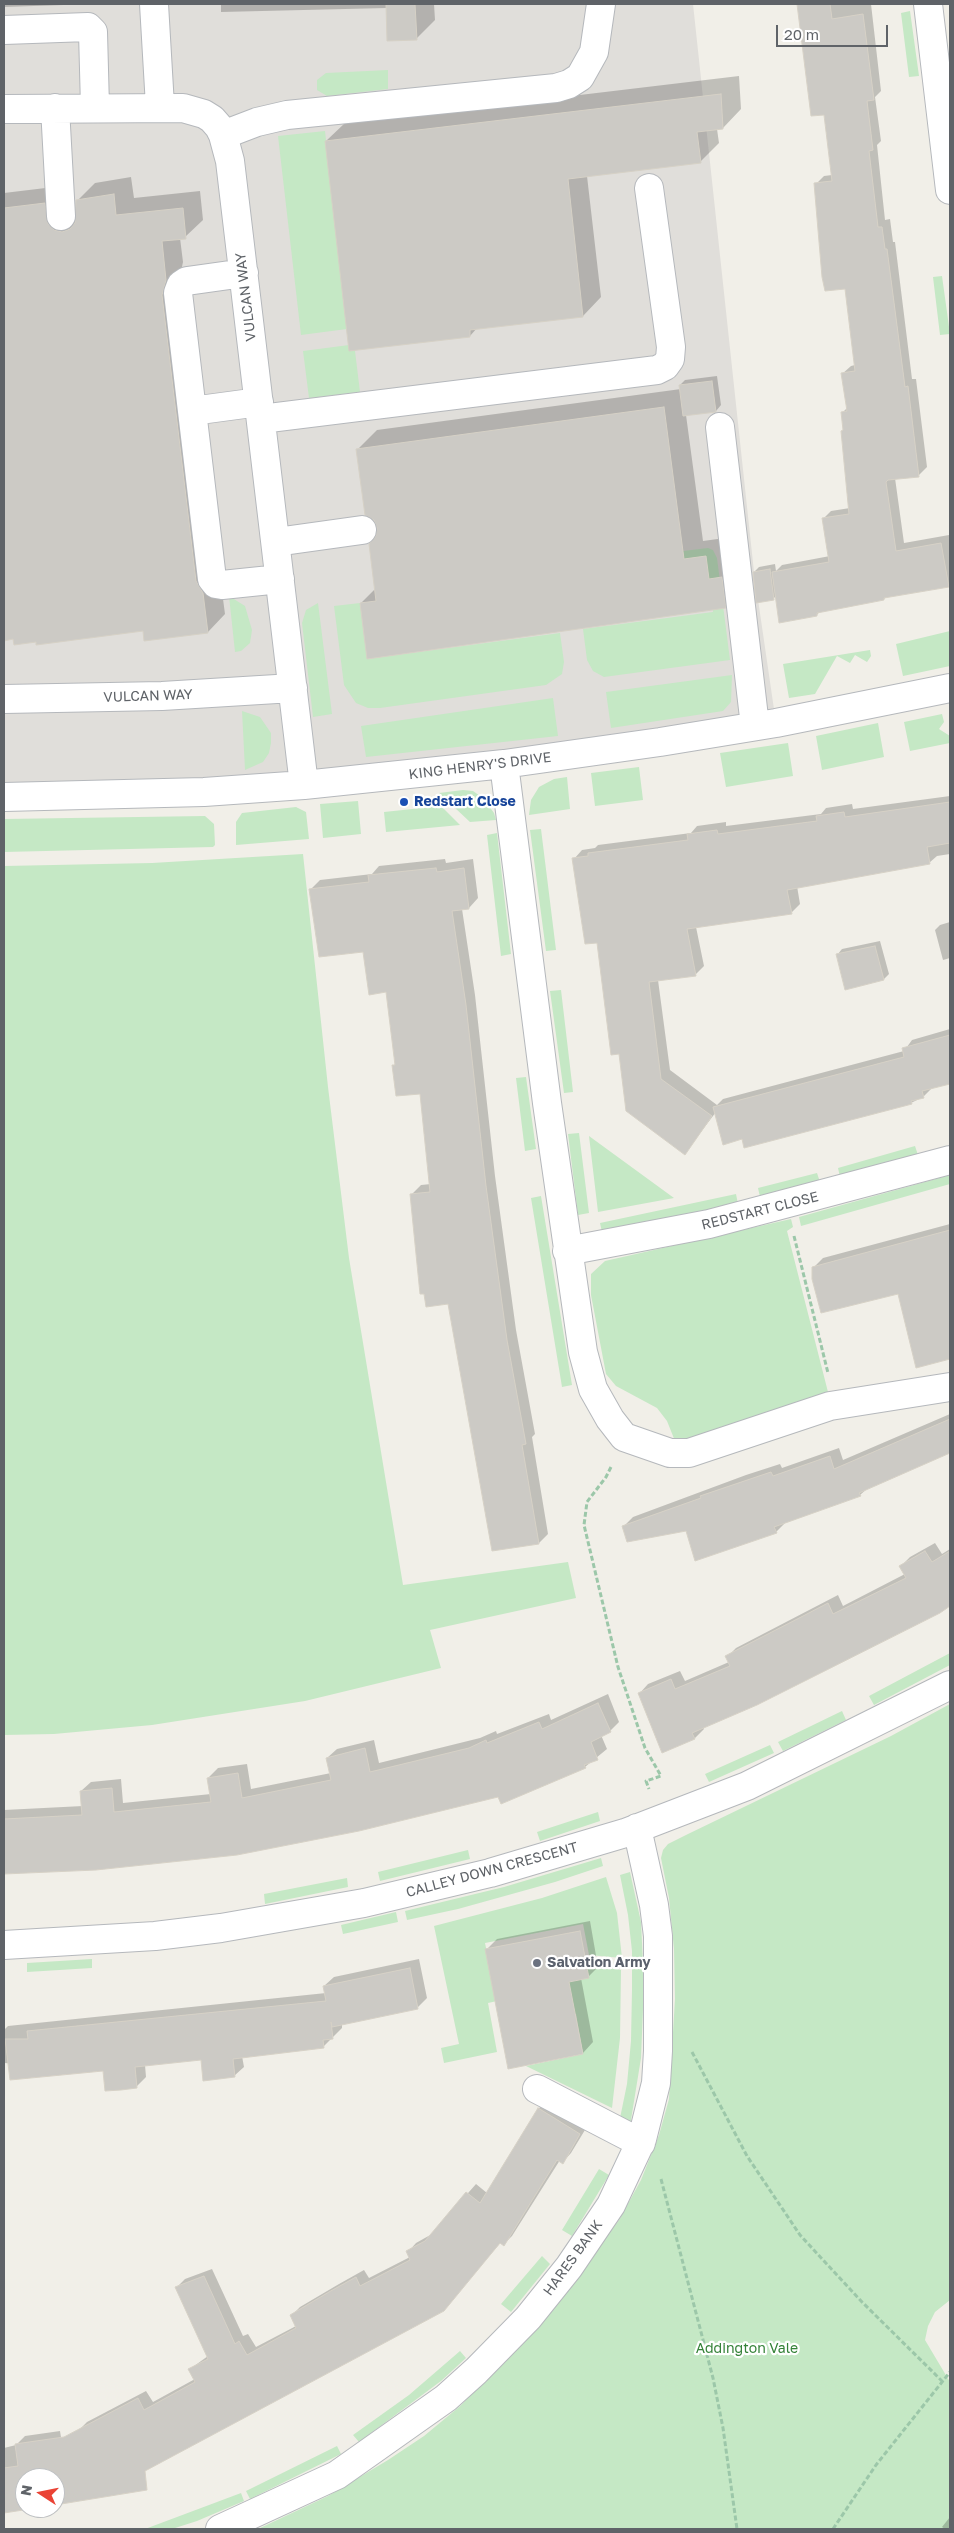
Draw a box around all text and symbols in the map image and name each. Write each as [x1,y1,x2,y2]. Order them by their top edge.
scale bar [779,15,892,47]
text: 20 m [784,25,819,43]
street label: VULCAN WAY [232,252,260,342]
street label: VULCAN WAY [103,686,193,706]
street label: KING HENRY'S DRIVE [408,749,552,783]
place label: Redstart Close [414,794,516,810]
marker: Redstart Close [398,796,410,808]
street label: REDSTART CLOSE [700,1188,820,1234]
street label: CALLEY DOWN CRESCENT [404,1839,580,1901]
place label: Salvation Army [547,1955,651,1971]
marker: Salvation Army [531,1957,543,1969]
street label: HARES BANK [540,2217,606,2299]
park label: Addington Vale [696,2341,798,2357]
north arrow [15,2468,65,2518]
text: N [16,2483,35,2497]

